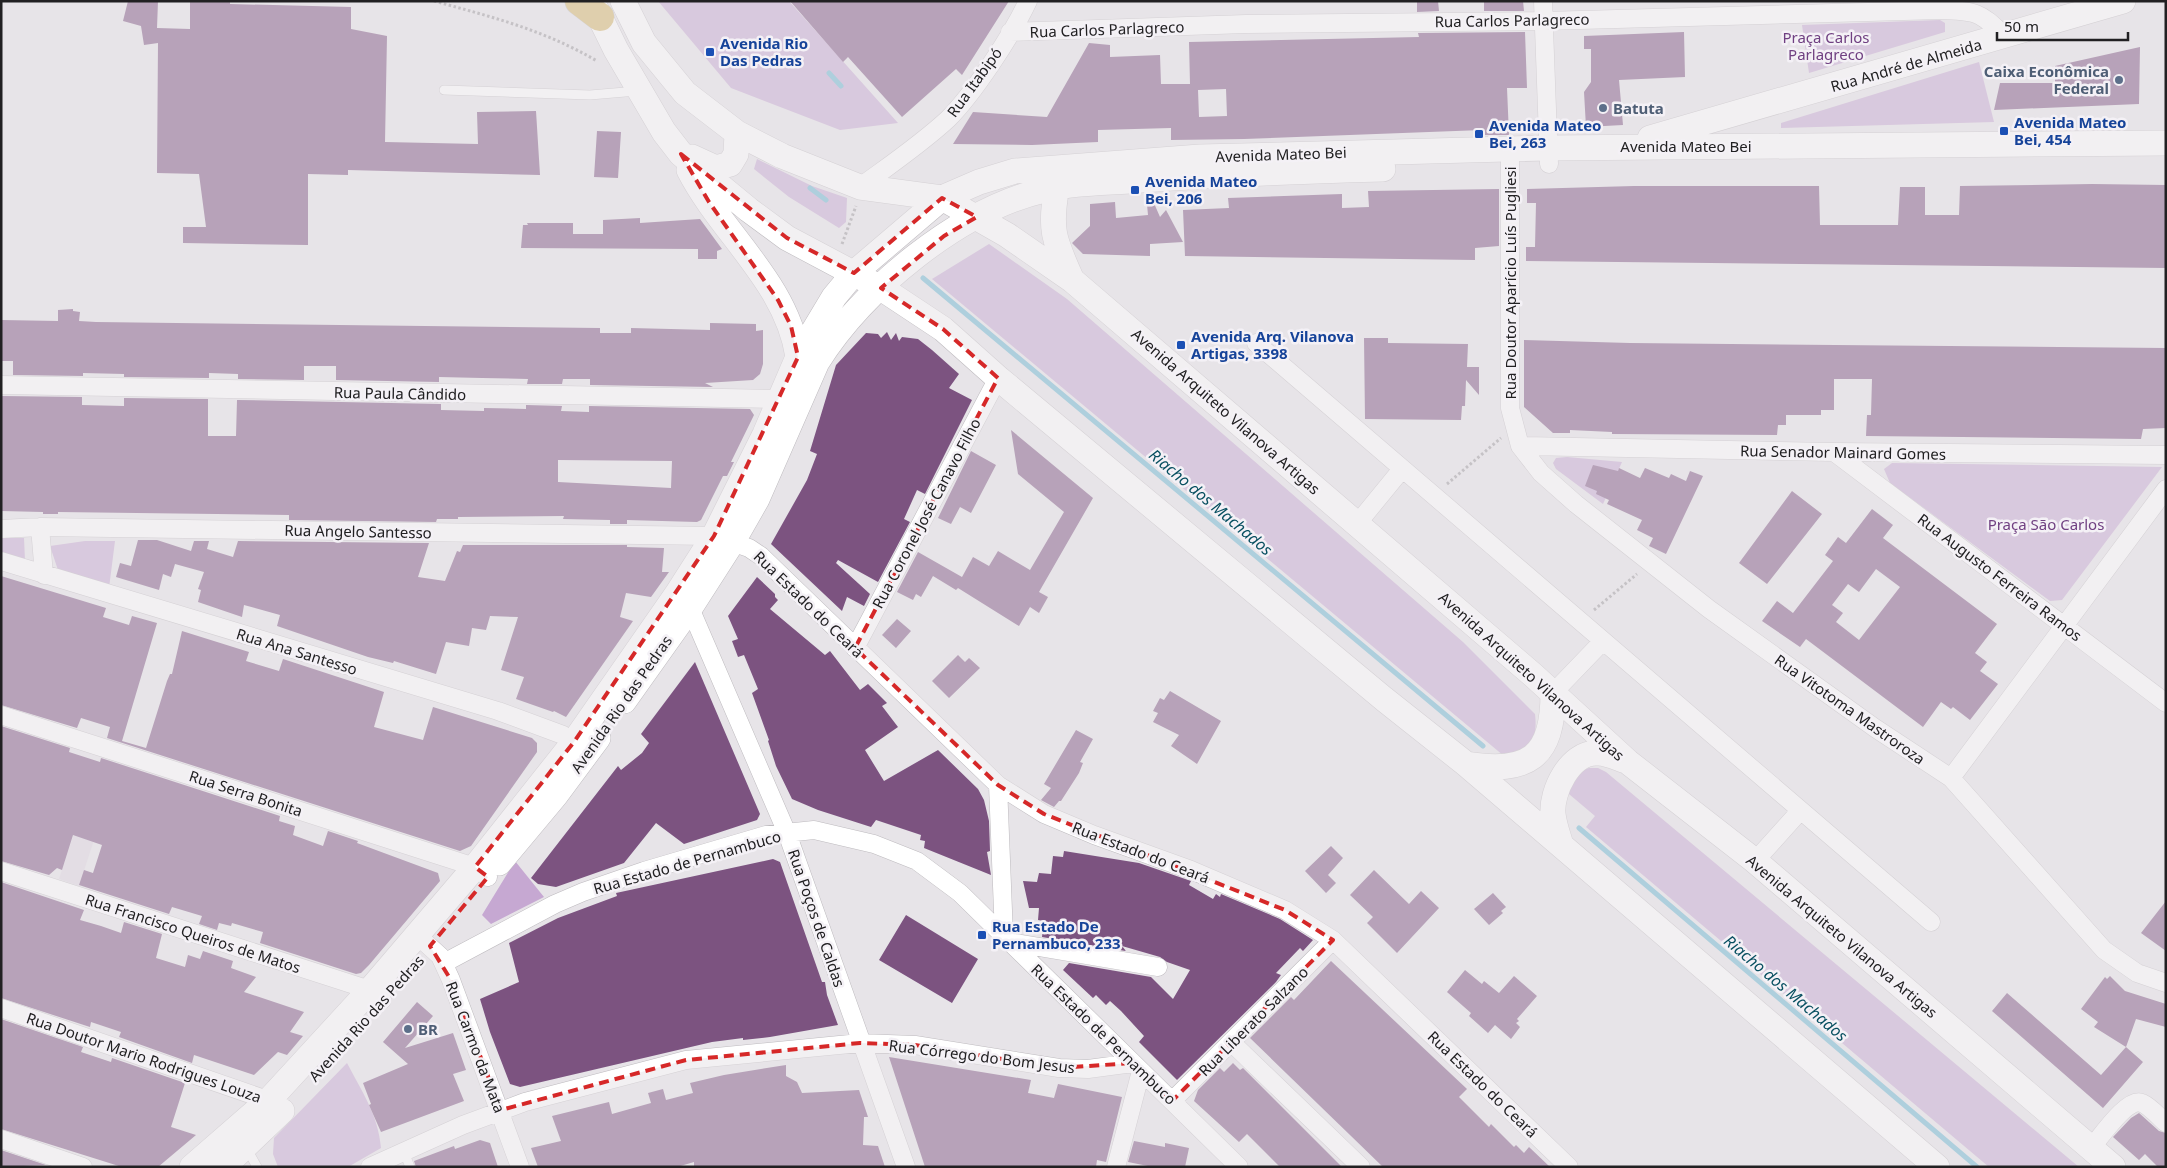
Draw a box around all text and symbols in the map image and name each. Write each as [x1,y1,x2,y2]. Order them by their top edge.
street label: Rua Carlos Parlagreco [1434,9,1590,31]
scale bar [1997,10,2128,42]
street label: Rua Carlos Parlagreco [1029,16,1185,42]
text: 50 m [2004,16,2039,36]
park label: Praça Carlos Parlagreco [1782,27,1870,64]
place label: Avenida Rio Das Pedras [720,33,808,70]
street label: Rua André de Almeida [1828,34,1984,96]
street label: Rua Itabipó [942,43,1006,121]
marker: Avenida Rio Das Pedras [704,46,716,58]
place label: Caixa Econômica Federal [1984,61,2109,98]
marker: Caixa Econômica Federal [2113,74,2125,86]
place label: Batuta [1613,98,1664,118]
marker: Batuta [1597,102,1609,114]
place label: Avenida Mateo Bei, 454 [2014,112,2126,149]
place label: Avenida Mateo Bei, 263 [1489,115,1601,152]
marker: Avenida Mateo Bei, 454 [1998,125,2010,137]
marker: Avenida Mateo Bei, 263 [1473,128,1485,140]
street label: Avenida Mateo Bei [1620,136,1752,156]
street label: Avenida Mateo Bei [1215,142,1347,166]
street label: Rua Doutor Aparício Luís Pugliesi [1500,166,1520,400]
place label: Avenida Mateo Bei, 206 [1145,171,1257,208]
marker: Avenida Mateo Bei, 206 [1129,184,1141,196]
street label: Avenida Arquiteto Vilanova Artigas [1128,324,1324,498]
place label: Avenida Arq. Vilanova Artigas, 3398 [1191,326,1354,363]
marker: Avenida Arq. Vilanova Artigas, 3398 [1175,339,1187,351]
street label: Rua Paula Cândido [334,382,466,404]
street label: Rua Coronel José Canavo Filho [867,414,985,612]
street label: Rua Senador Mainard Gomes [1740,440,1946,464]
water label: Riacho dos Machados [1145,444,1277,560]
street label: Rua Augusto Ferreira Ramos [1914,509,2086,645]
park label: Praça São Carlos [1988,514,2104,534]
street label: Rua Angelo Santesso [284,520,432,542]
street label: Rua Estado do Ceará [750,546,868,662]
street label: Avenida Arquiteto Vilanova Artigas [1435,587,1629,765]
street label: Rua Ana Santesso [234,623,360,679]
street label: Avenida Rio das Pedras [566,631,676,777]
street label: Rua Vitotoma Mastroroza [1771,649,1929,769]
street label: Rua Serra Bonita [187,765,305,821]
street label: Rua Estado do Ceará [1070,817,1212,887]
street label: Rua Estado de Pernambuco [591,826,783,898]
street label: Rua Poços de Caldas [784,846,850,990]
street label: Avenida Arquiteto Vilanova Artigas [1742,850,1942,1022]
street label: Rua Francisco Queiros de Matos [83,889,303,977]
place label: Rua Estado De Pernambuco, 233 [992,916,1121,953]
marker: Rua Estado De Pernambuco, 233 [976,929,988,941]
water label: Riacho dos Machados [1720,930,1852,1046]
street label: Avenida Rio das Pedras [304,951,428,1085]
street label: Rua Estado de Pernambuco [1027,959,1181,1109]
street label: Rua Liberato Salzano [1194,962,1312,1080]
street label: Rua Carmo da Mata [442,978,510,1116]
street label: Rua Doutor Mario Rodrigues Louza [24,1007,264,1107]
place label: BR [418,1019,438,1039]
marker: BR [402,1023,414,1035]
street label: Rua Estado do Ceará [1424,1026,1542,1142]
street label: Rua Córrego do Bom Jesus [888,1035,1076,1077]

